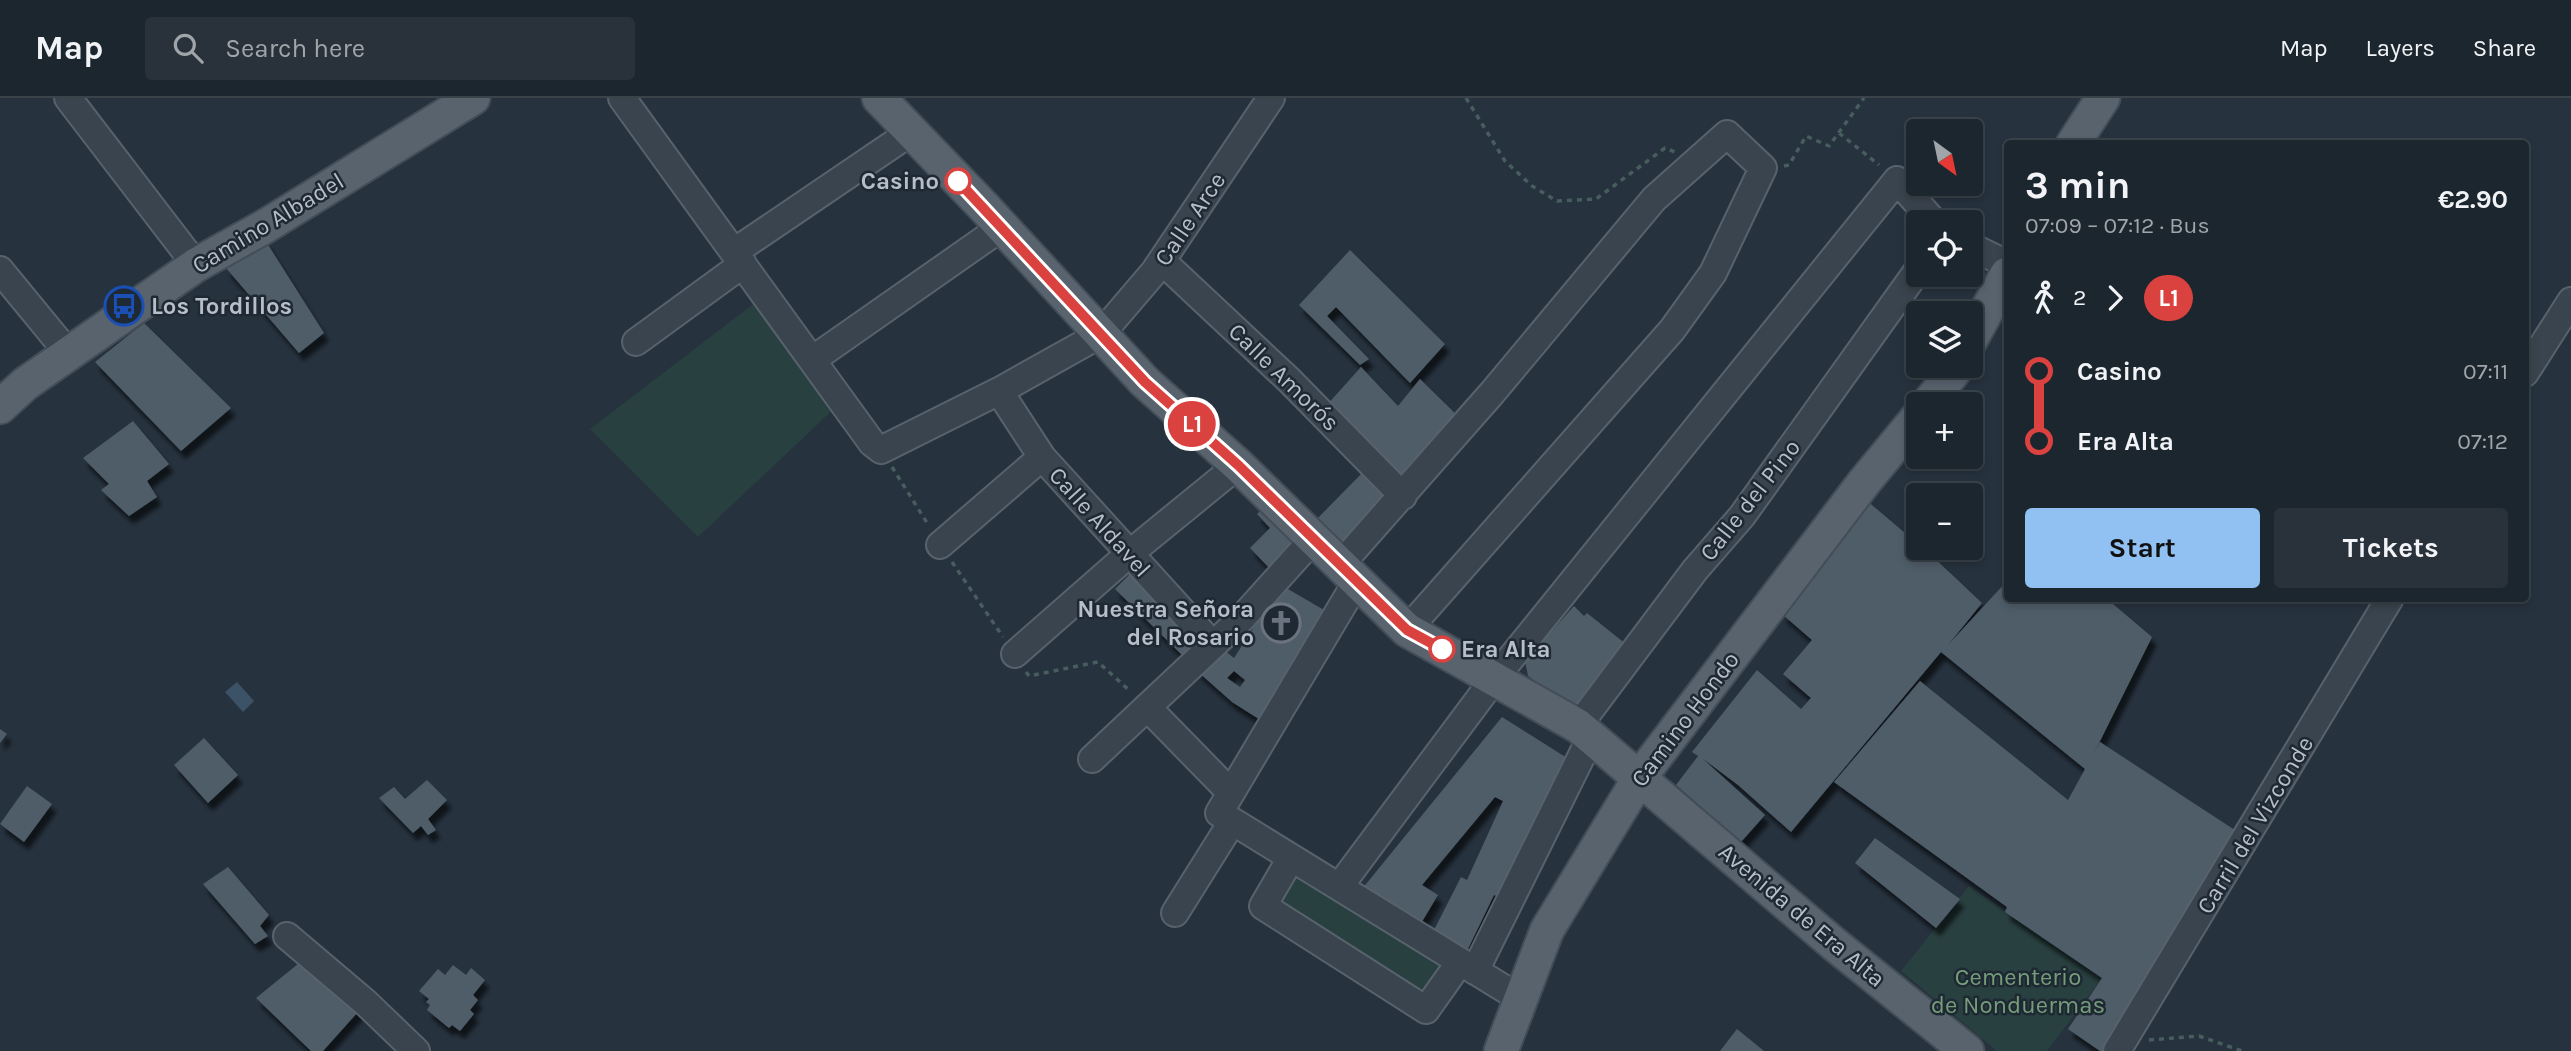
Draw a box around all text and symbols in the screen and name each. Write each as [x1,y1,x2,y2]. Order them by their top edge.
search box [145,17,635,80]
text: Map [35,29,103,67]
icon: search [169,29,207,67]
text: Search here [225,33,365,64]
text: Map [2280,34,2328,62]
text: Layers [2366,34,2435,62]
text: Share [2473,34,2536,62]
north arrow [1906,119,1983,196]
map controls [1906,119,1983,560]
text: 3 min [2025,163,2130,208]
street label: Camino Albadel [187,167,349,279]
place label: Casino [861,167,939,195]
street label: Calle Arce [1149,167,1231,271]
marker: Casino [945,168,971,194]
text: €2.90 [2438,184,2508,215]
button: locate [1906,210,1983,287]
text: 07:09 – 07:12 · Bus [2025,212,2210,239]
icon: walk [2025,279,2063,317]
icon: forward [2096,279,2134,317]
text: 2 [2073,284,2086,311]
text: L1 [2158,284,2179,312]
bus stop icon: Los Tordillos [103,285,145,327]
place label: Los Tordillos [151,292,292,320]
button: layers [1906,301,1983,378]
street label: Calle Amorós [1223,317,1345,437]
text: Casino [2077,356,2162,387]
text: 07:11 [2463,358,2508,385]
button: + [1906,392,1983,469]
line badge: L1 [1160,401,1224,447]
text: L1 [1182,410,1202,438]
text: Era Alta [2077,426,2174,457]
text: 07:12 [2457,428,2508,455]
street label: Calle del Pino [1694,434,1806,566]
street label: Calle Aldavel [1043,461,1157,583]
button: − [1906,483,1983,560]
button: Start [2025,508,2260,588]
button: Tickets [2274,508,2508,588]
place label: Nuestra Señora del Rosario [1077,595,1254,651]
church icon: Nuestra Señora del Rosario [1260,602,1302,644]
place label: Era Alta [1461,635,1550,663]
marker: Era Alta [1429,636,1455,662]
street label: Camino Hondo [1625,646,1745,792]
street label: Carril del Vizconde [2191,731,2319,919]
street label: Avenida de Era Alta [1713,837,1891,993]
park label: Cementerio de Nonduermas [1931,963,2105,1019]

